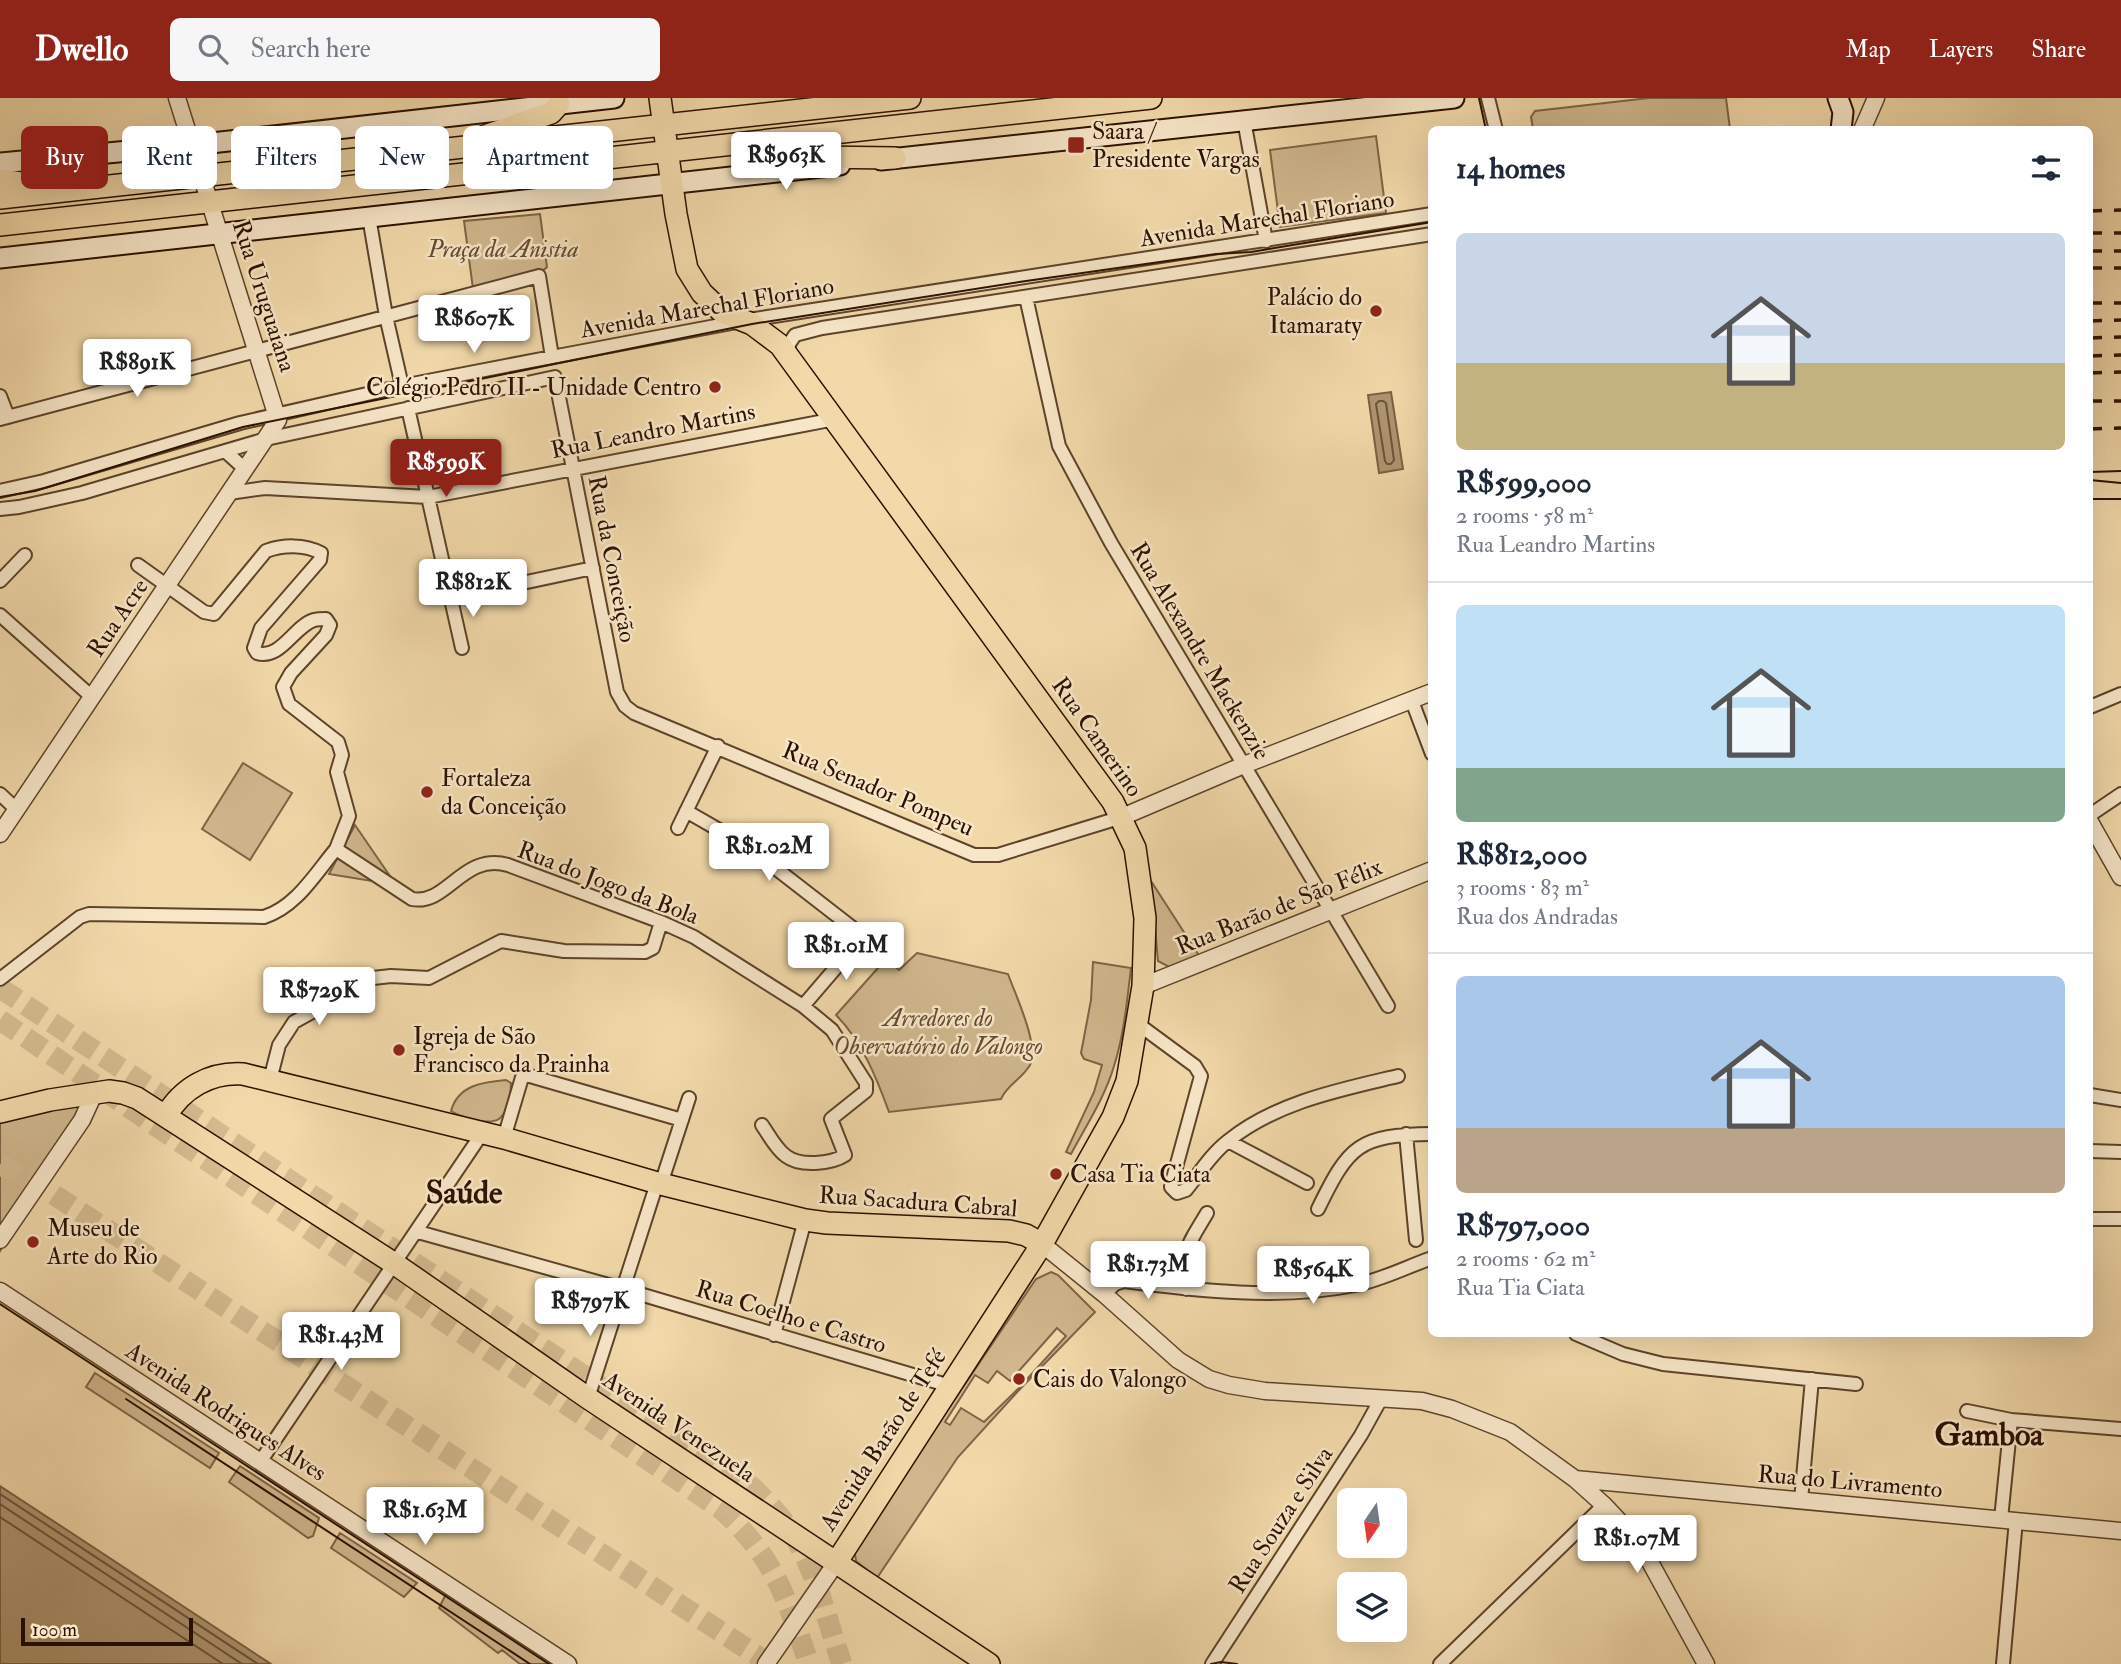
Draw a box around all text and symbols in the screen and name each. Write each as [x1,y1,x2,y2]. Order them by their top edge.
search box [170,18,660,81]
text: Dwello [35,29,128,70]
icon: search [194,30,232,68]
text: Search here [250,33,371,65]
text: Map [1846,34,1891,65]
text: Layers [1929,34,1993,65]
text: Share [2031,34,2086,65]
place label: Saara / Presidente Vargas [1092,116,1260,175]
chip: Buy [21,126,108,189]
chip: Rent [122,126,217,189]
chip: Filters [231,126,341,189]
chip: New [355,126,449,189]
chip: Apartment [463,126,613,189]
pin: R$963K [729,132,843,192]
marker: Saara / Presidente Vargas [1066,135,1086,155]
text: R$963K [747,140,825,169]
icon: filters [2027,149,2065,187]
text: 14 homes [1456,150,1565,187]
street label: Avenida Marechal Floriano [1137,184,1396,255]
street label: Rua Uruguaiana [225,216,304,377]
park label: Praça da Anistia [426,234,579,265]
street label: Avenida Marechal Floriano [577,270,836,346]
icon: home [1698,278,1824,404]
place label: Palácio do Itamaraty [1267,282,1362,341]
pin: R$607K [417,296,531,355]
text: R$607K [434,303,514,332]
marker: Palácio do Itamaraty [1368,303,1384,319]
pin: R$891K [80,340,194,399]
text: R$891K [99,347,175,376]
place label: Colégio Pedro II - Unidade Centro [366,372,701,403]
marker: Colégio Pedro II - Unidade Centro [707,379,723,395]
street label: Rua Leandro Martins [548,396,758,466]
pin: R$599K [389,440,503,499]
text: R$599K [406,447,486,476]
text: R$599,000 [1456,464,1592,501]
street label: Rua da Conceição [581,473,643,645]
text: 2 rooms · 58 m² [1456,501,1593,530]
text: Rua Leandro Martins [1456,530,1655,559]
street label: Rua Alexandre Mackenzie [1123,537,1277,765]
pin: R$812K [416,560,530,619]
text: R$812K [435,567,511,596]
street label: Rua Acre [81,573,155,663]
icon: home [1698,650,1824,776]
street label: Rua Camerino [1044,671,1150,803]
street label: Rua Senador Pompeu [777,735,979,843]
place label: Fortaleza da Conceição [441,763,566,822]
marker: Fortaleza da Conceição [419,784,435,800]
pin: R$1.02M [704,824,834,883]
text: R$1.02M [725,831,813,860]
street label: Rua do Jogo da Bola [513,834,704,932]
text: R$812,000 [1456,836,1588,873]
street label: Rua Barão de São Félix [1171,851,1387,963]
text: 3 rooms · 83 m² [1456,873,1589,902]
text: Rua dos Andradas [1456,902,1618,931]
pin: R$1.01M [781,922,911,982]
text: R$1.01M [804,930,888,959]
pin: R$729K [262,968,376,1027]
text: R$729K [279,975,359,1004]
park label: Arredores do Observatório do Valongo [833,1003,1043,1062]
place label: Igreja de São Francisco da Prainha [413,1021,611,1080]
icon: home [1698,1021,1824,1147]
marker: Igreja de São Francisco da Prainha [391,1042,407,1058]
place label: Casa Tia Ciata [1070,1159,1212,1190]
marker: Casa Tia Ciata [1048,1166,1064,1182]
district label: Saúde [426,1173,503,1213]
street label: Rua Sacadura Cabral [818,1180,1018,1224]
text: R$797,000 [1456,1207,1590,1244]
place label: Museu de Arte do Rio [46,1213,157,1272]
marker: Museu de Arte do Rio [25,1234,41,1250]
pin: R$1.73M [1083,1242,1213,1301]
text: 2 rooms · 62 m² [1456,1244,1595,1273]
pin: R$564K [1256,1246,1370,1306]
text: R$1.73M [1107,1249,1189,1278]
text: R$564K [1273,1254,1353,1283]
street label: Rua Coelho e Castro [692,1273,890,1361]
text: Rua Tia Ciata [1456,1273,1585,1302]
pin: R$797K [533,1278,647,1338]
text: R$797K [551,1286,629,1315]
pin: R$1.43M [276,1312,406,1372]
text: R$1.43M [298,1320,384,1349]
street label: Avenida Rodrigues Alves [119,1335,332,1489]
street label: Avenida Barão de Tefé [812,1342,954,1538]
street label: Avenida Venezuela [596,1364,762,1490]
place label: Cais do Valongo [1033,1364,1187,1395]
marker: Cais do Valongo [1011,1371,1027,1387]
district label: Gamboa [1935,1415,2044,1455]
street label: Rua Souza e Silva [1222,1440,1341,1599]
street label: Rua do Livramento [1756,1458,1944,1506]
pin: R$1.63M [360,1488,490,1547]
north arrow [1337,1488,1407,1558]
map controls [1337,1488,1407,1642]
text: R$1.63M [383,1495,467,1524]
pin: R$1.07M [1572,1516,1702,1575]
text: R$1.07M [1594,1523,1680,1552]
button: layers [1337,1572,1407,1642]
scale bar [21,1615,192,1647]
text: 100 m [32,1618,77,1642]

